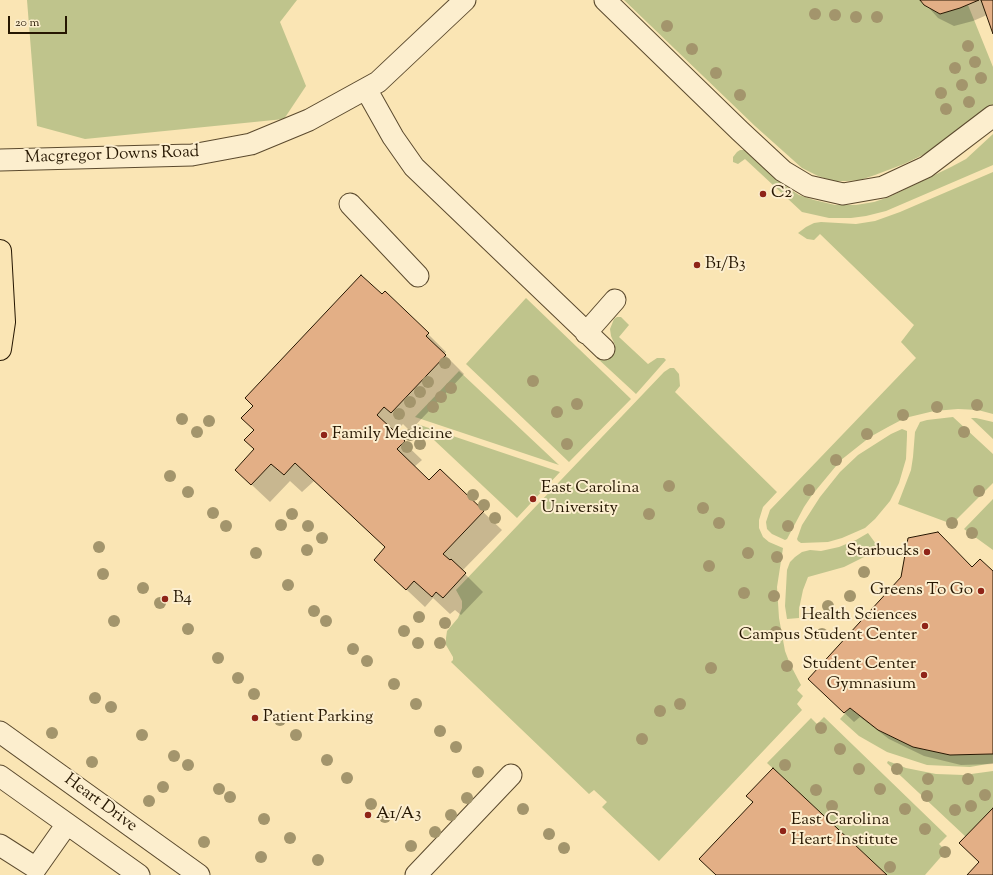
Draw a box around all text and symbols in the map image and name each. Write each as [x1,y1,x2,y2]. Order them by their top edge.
scale bar [10,8,69,34]
text: 20 m [15,14,39,32]
street label: Macgregor Downs Road [24,143,200,169]
place label: C2 [771,184,792,204]
marker: C2 [758,189,768,199]
place label: B1/B3 [705,255,746,275]
marker: B1/B3 [692,260,702,270]
place label: Family Medicine [332,425,452,445]
marker: Family Medicine [319,430,329,440]
place label: East Carolina University [541,479,639,519]
marker: East Carolina University [528,494,538,504]
place label: Starbucks [847,542,919,562]
marker: Starbucks [922,547,932,557]
place label: Greens To Go [870,581,973,601]
marker: Greens To Go [976,586,986,596]
place label: B4 [173,589,192,609]
marker: B4 [160,594,170,604]
place label: Health Sciences Campus Student Center [739,606,917,646]
marker: Health Sciences Campus Student Center [920,621,930,631]
place label: Student Center Gymnasium [802,655,916,695]
marker: Student Center Gymnasium [919,670,929,680]
place label: Patient Parking [263,708,373,728]
marker: Patient Parking [250,713,260,723]
street label: Heart Drive [59,771,141,837]
place label: A1/A3 [376,805,421,825]
marker: A1/A3 [363,810,373,820]
place label: East Carolina Heart Institute [791,811,898,851]
marker: East Carolina Heart Institute [778,826,788,836]

